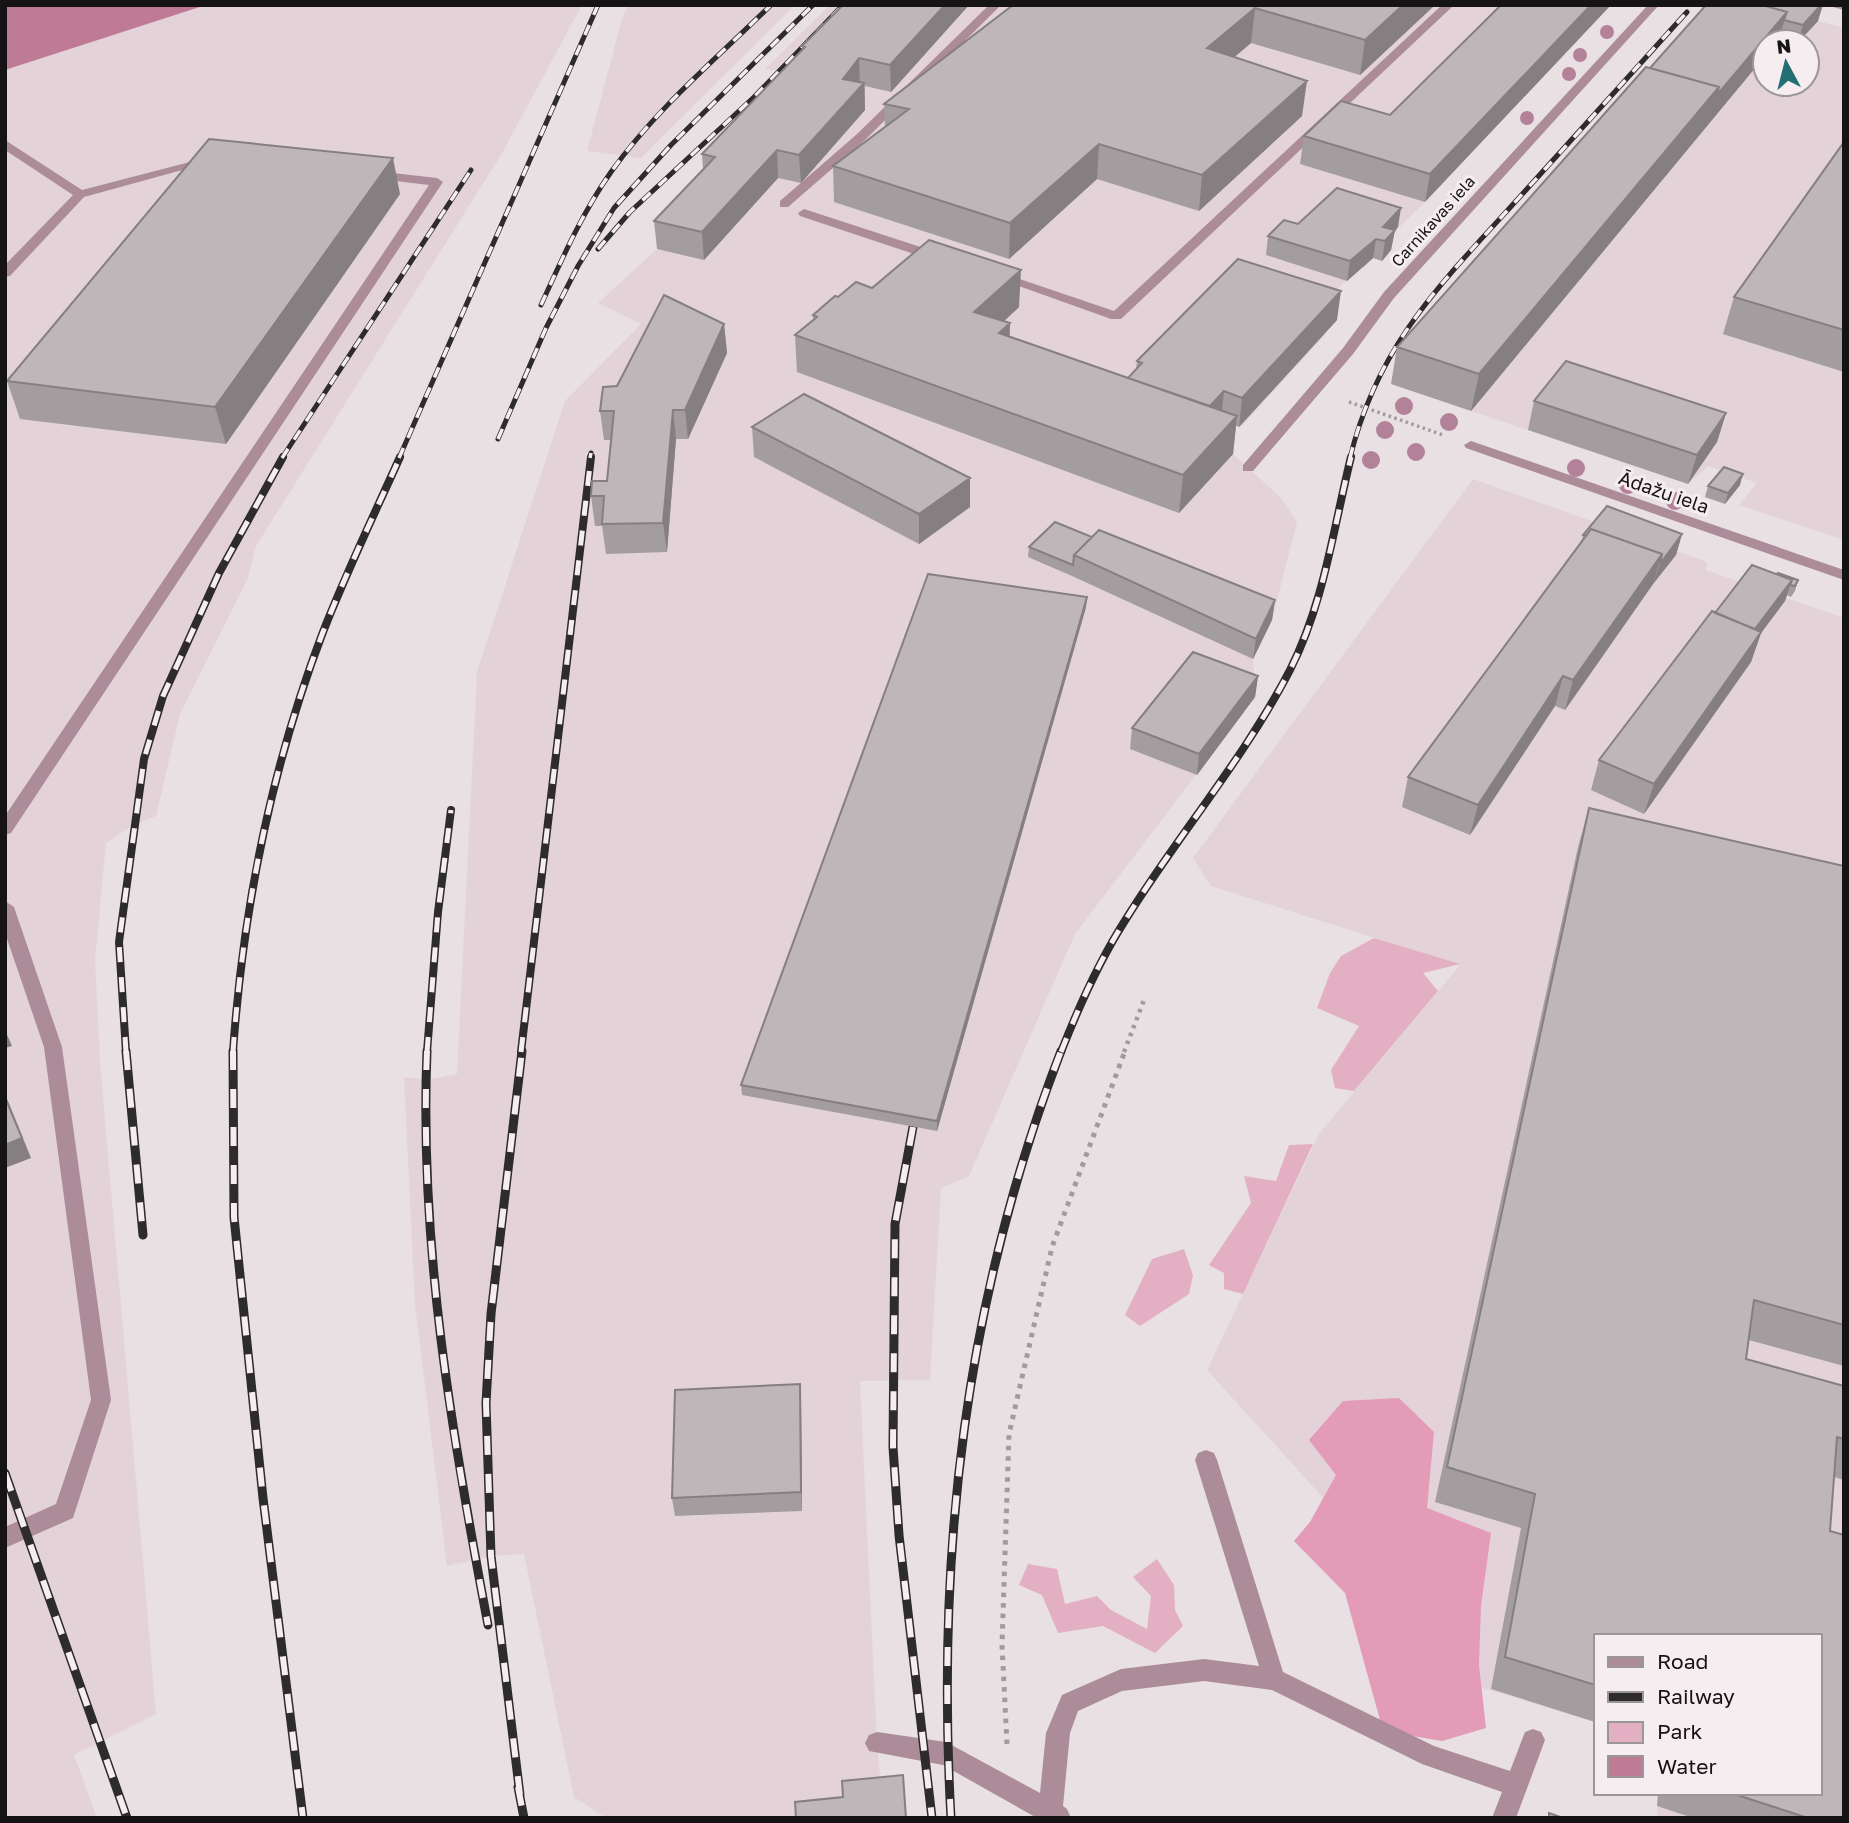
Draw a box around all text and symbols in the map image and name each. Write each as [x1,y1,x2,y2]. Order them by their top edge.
north arrow [1751,28,1821,98]
text: N [1775,33,1792,58]
street label: Carnikavas iela [1387,171,1479,271]
street label: Ādažu iela [1616,465,1712,518]
legend [1594,1634,1821,1795]
text: Road [1657,1648,1708,1674]
text: Railway [1657,1683,1735,1709]
text: Park [1657,1718,1703,1744]
text: Water [1657,1753,1717,1779]

